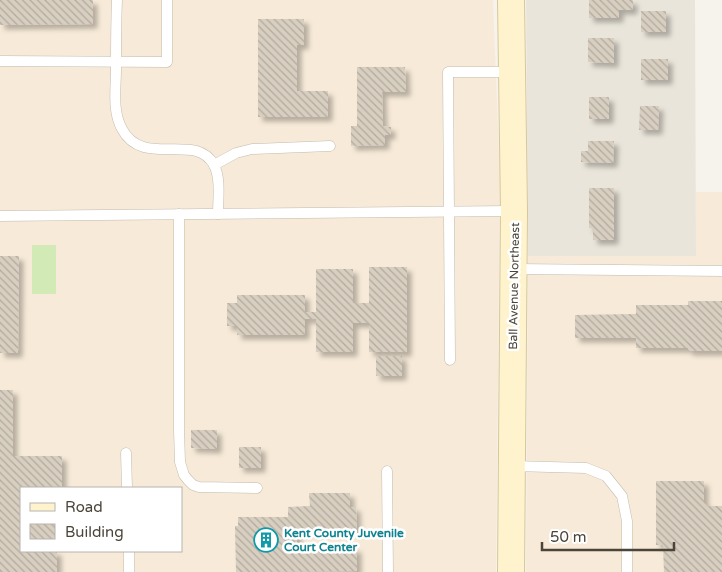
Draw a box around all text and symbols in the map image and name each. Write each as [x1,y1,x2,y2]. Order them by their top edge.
street label: Ball Avenue Northeast [506,222,522,350]
legend [20,487,182,552]
text: Road [65,498,103,516]
scale bar [542,520,674,552]
text: Building [65,523,124,541]
place label: Kent County Juvenile Court Center [284,526,404,554]
building icon: Kent County Juvenile Court Center [253,527,279,553]
text: 50 m [550,528,587,546]

